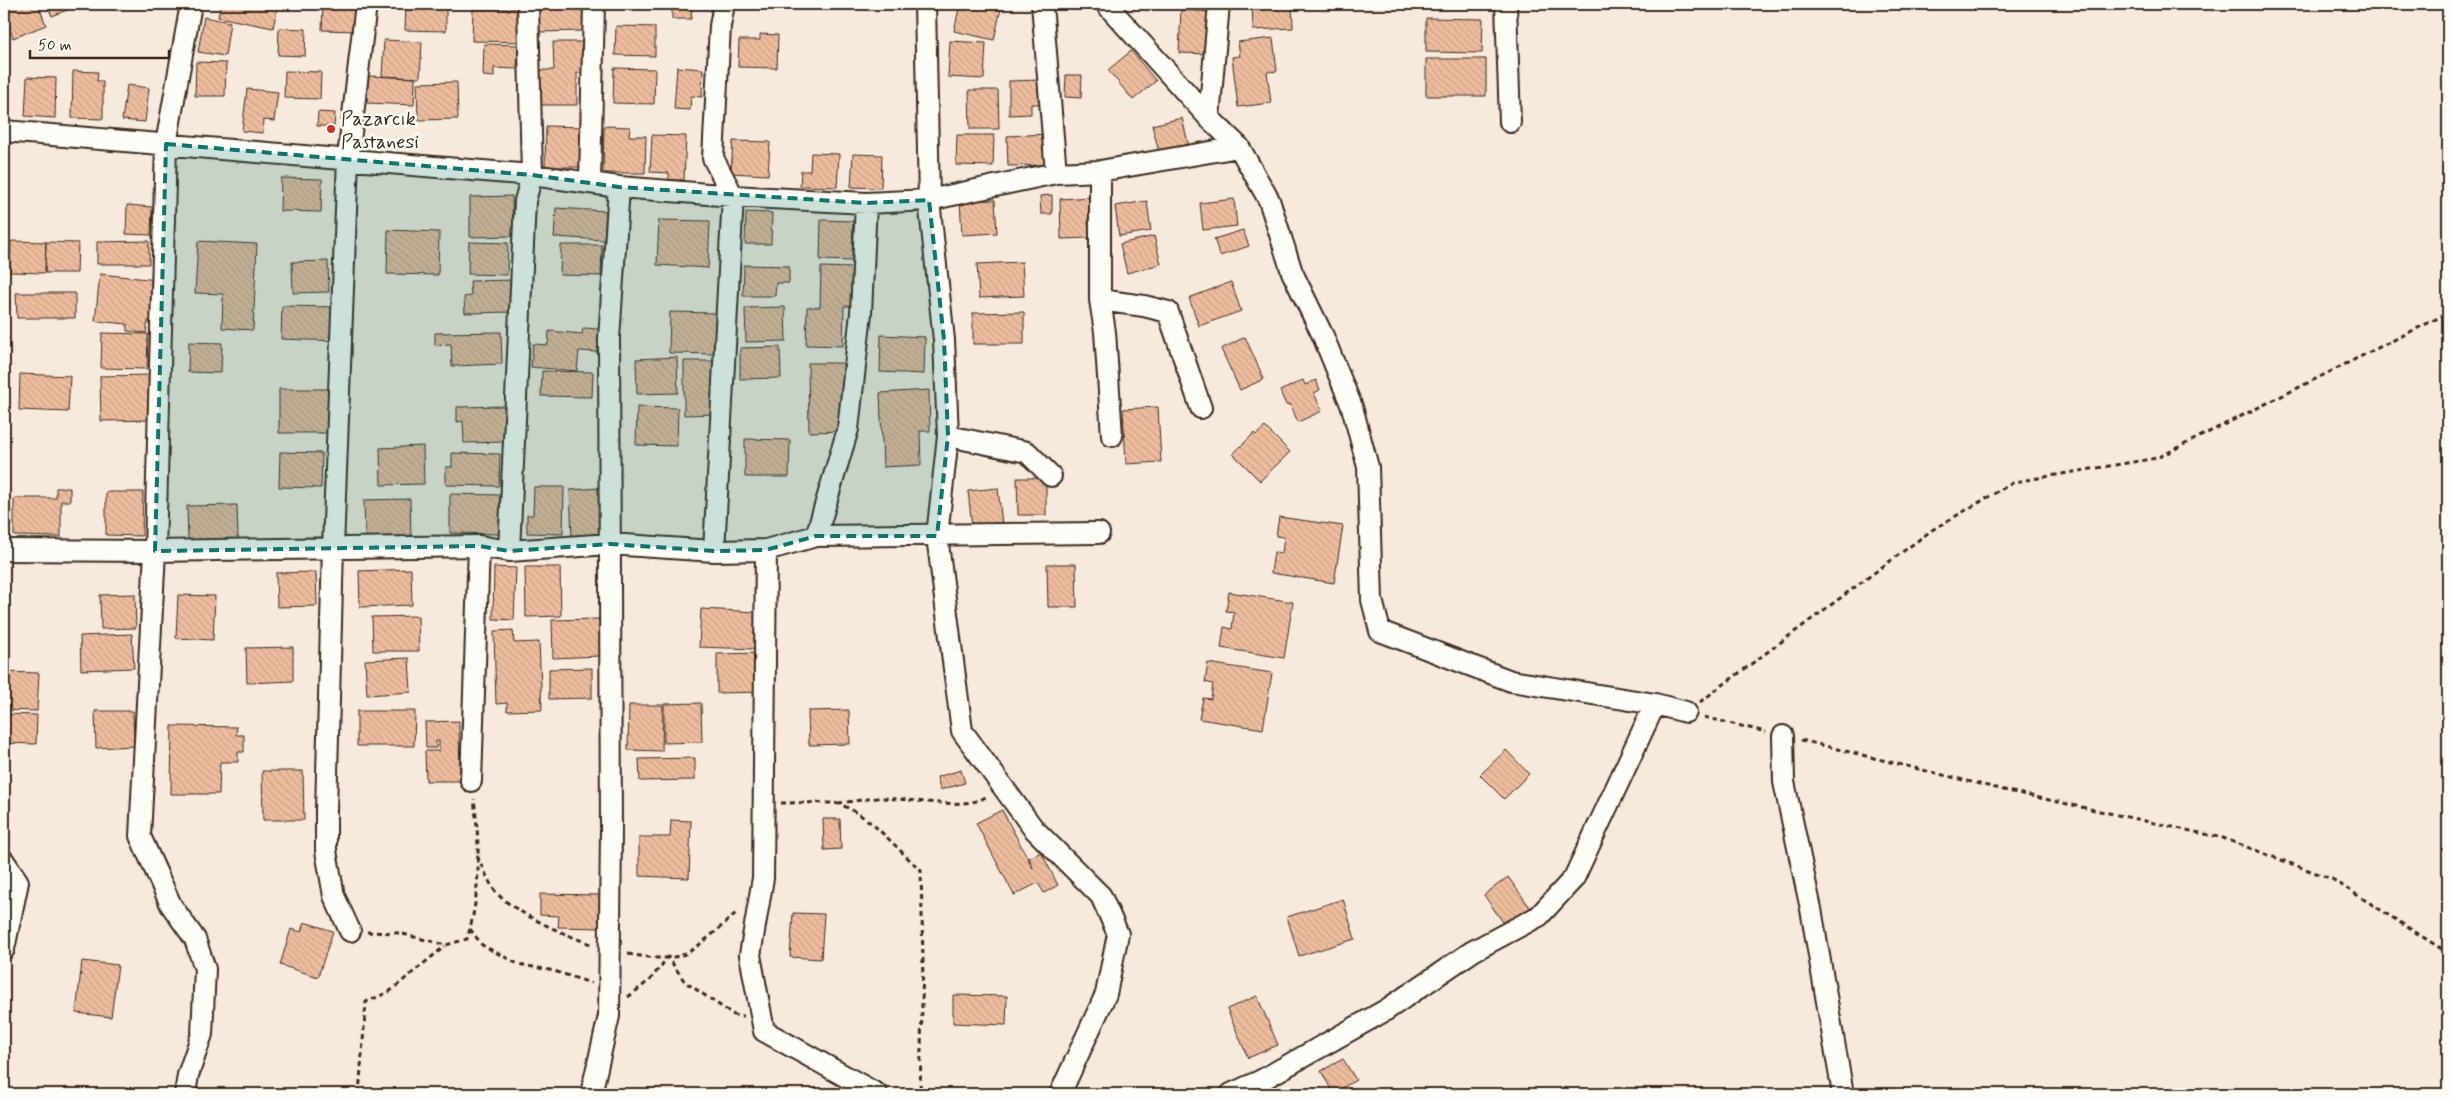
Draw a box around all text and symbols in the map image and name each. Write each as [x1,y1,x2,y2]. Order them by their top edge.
scale bar [30,28,169,60]
text: 50 m [38,36,72,56]
place label: Pazarcık Pastanesi [341,106,419,156]
marker: Pazarcık Pastanesi [325,123,337,135]

